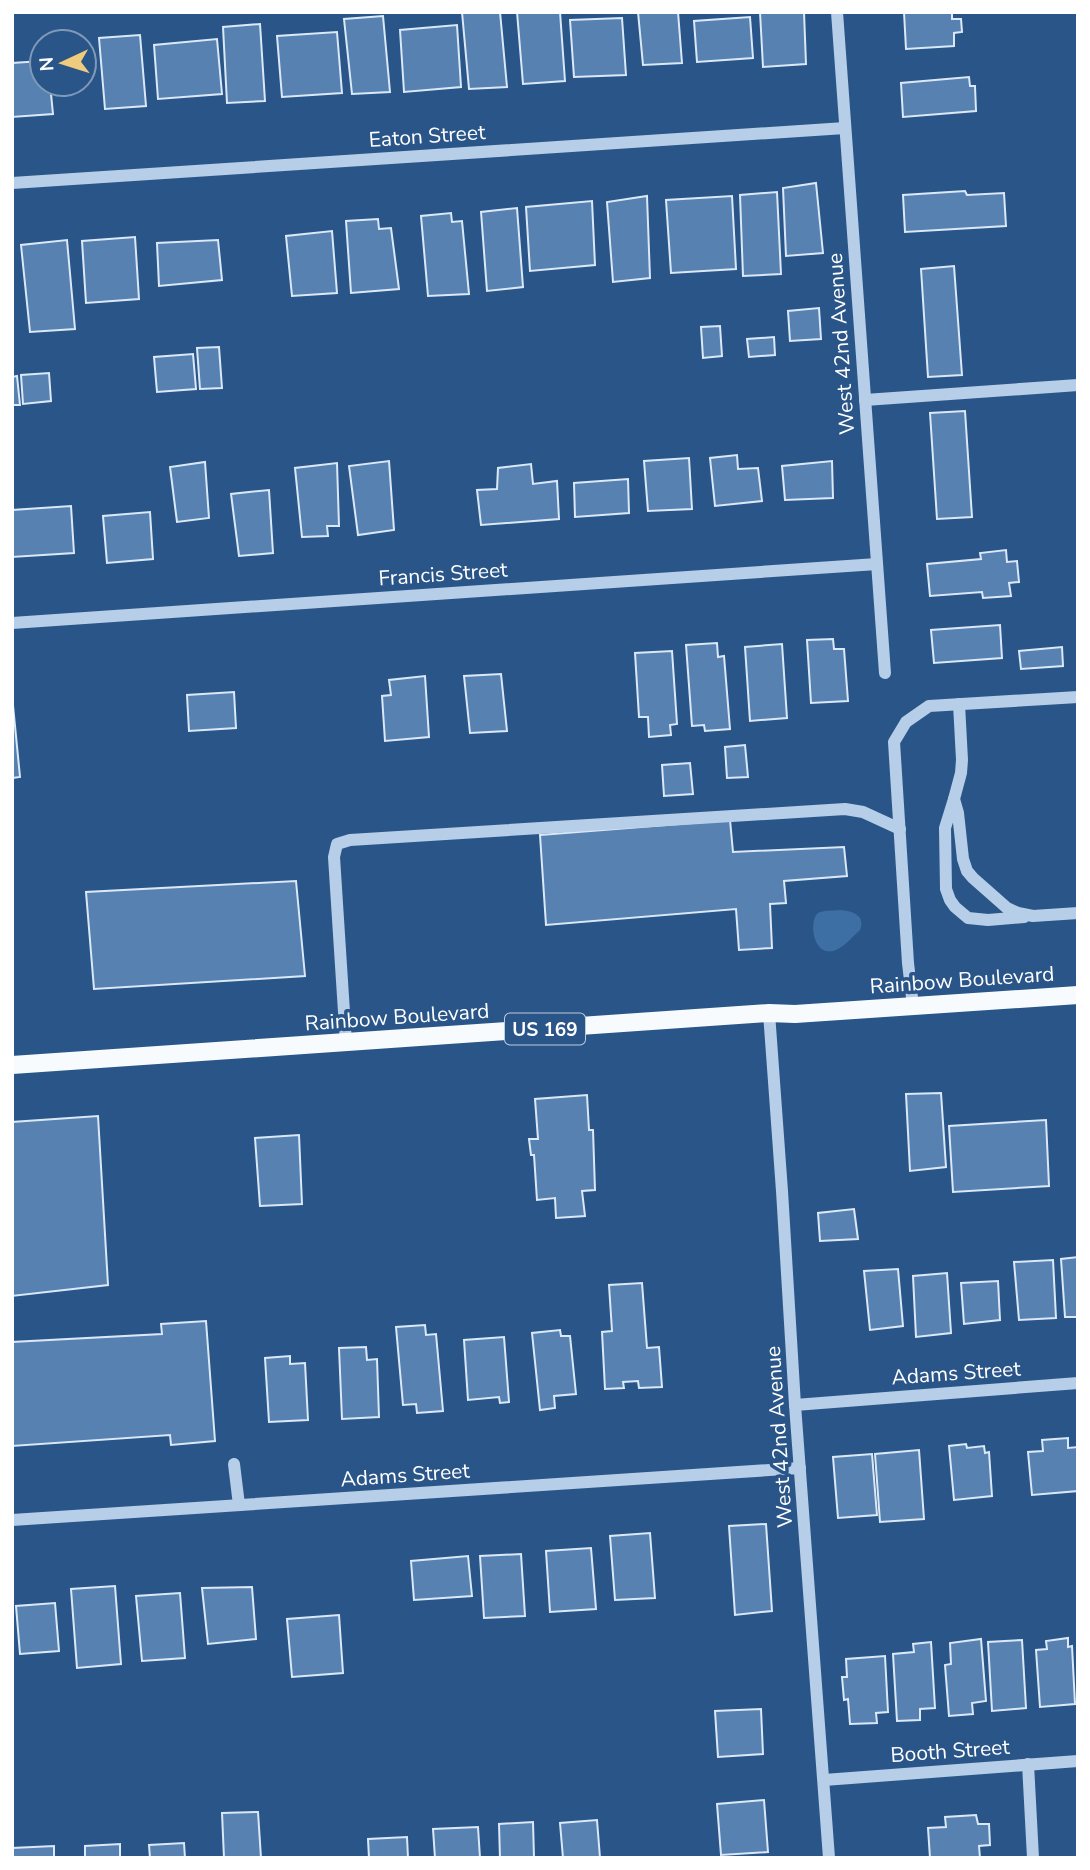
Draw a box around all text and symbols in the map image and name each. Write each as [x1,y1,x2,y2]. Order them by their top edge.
north arrow [28,28,98,98]
text: N [34,56,61,72]
street label: Eaton Street [368,118,487,154]
street label: West 42nd Avenue [821,252,861,436]
street label: Francis Street [378,555,509,592]
street label: Rainbow Boulevard [869,960,1055,1000]
street label: Rainbow Boulevard [304,997,490,1037]
road number: US 169 [505,1014,585,1044]
street label: West 42nd Avenue [759,1345,799,1529]
street label: Adams Street [891,1354,1022,1391]
street label: Adams Street [340,1456,471,1493]
street label: Booth Street [889,1733,1011,1769]

